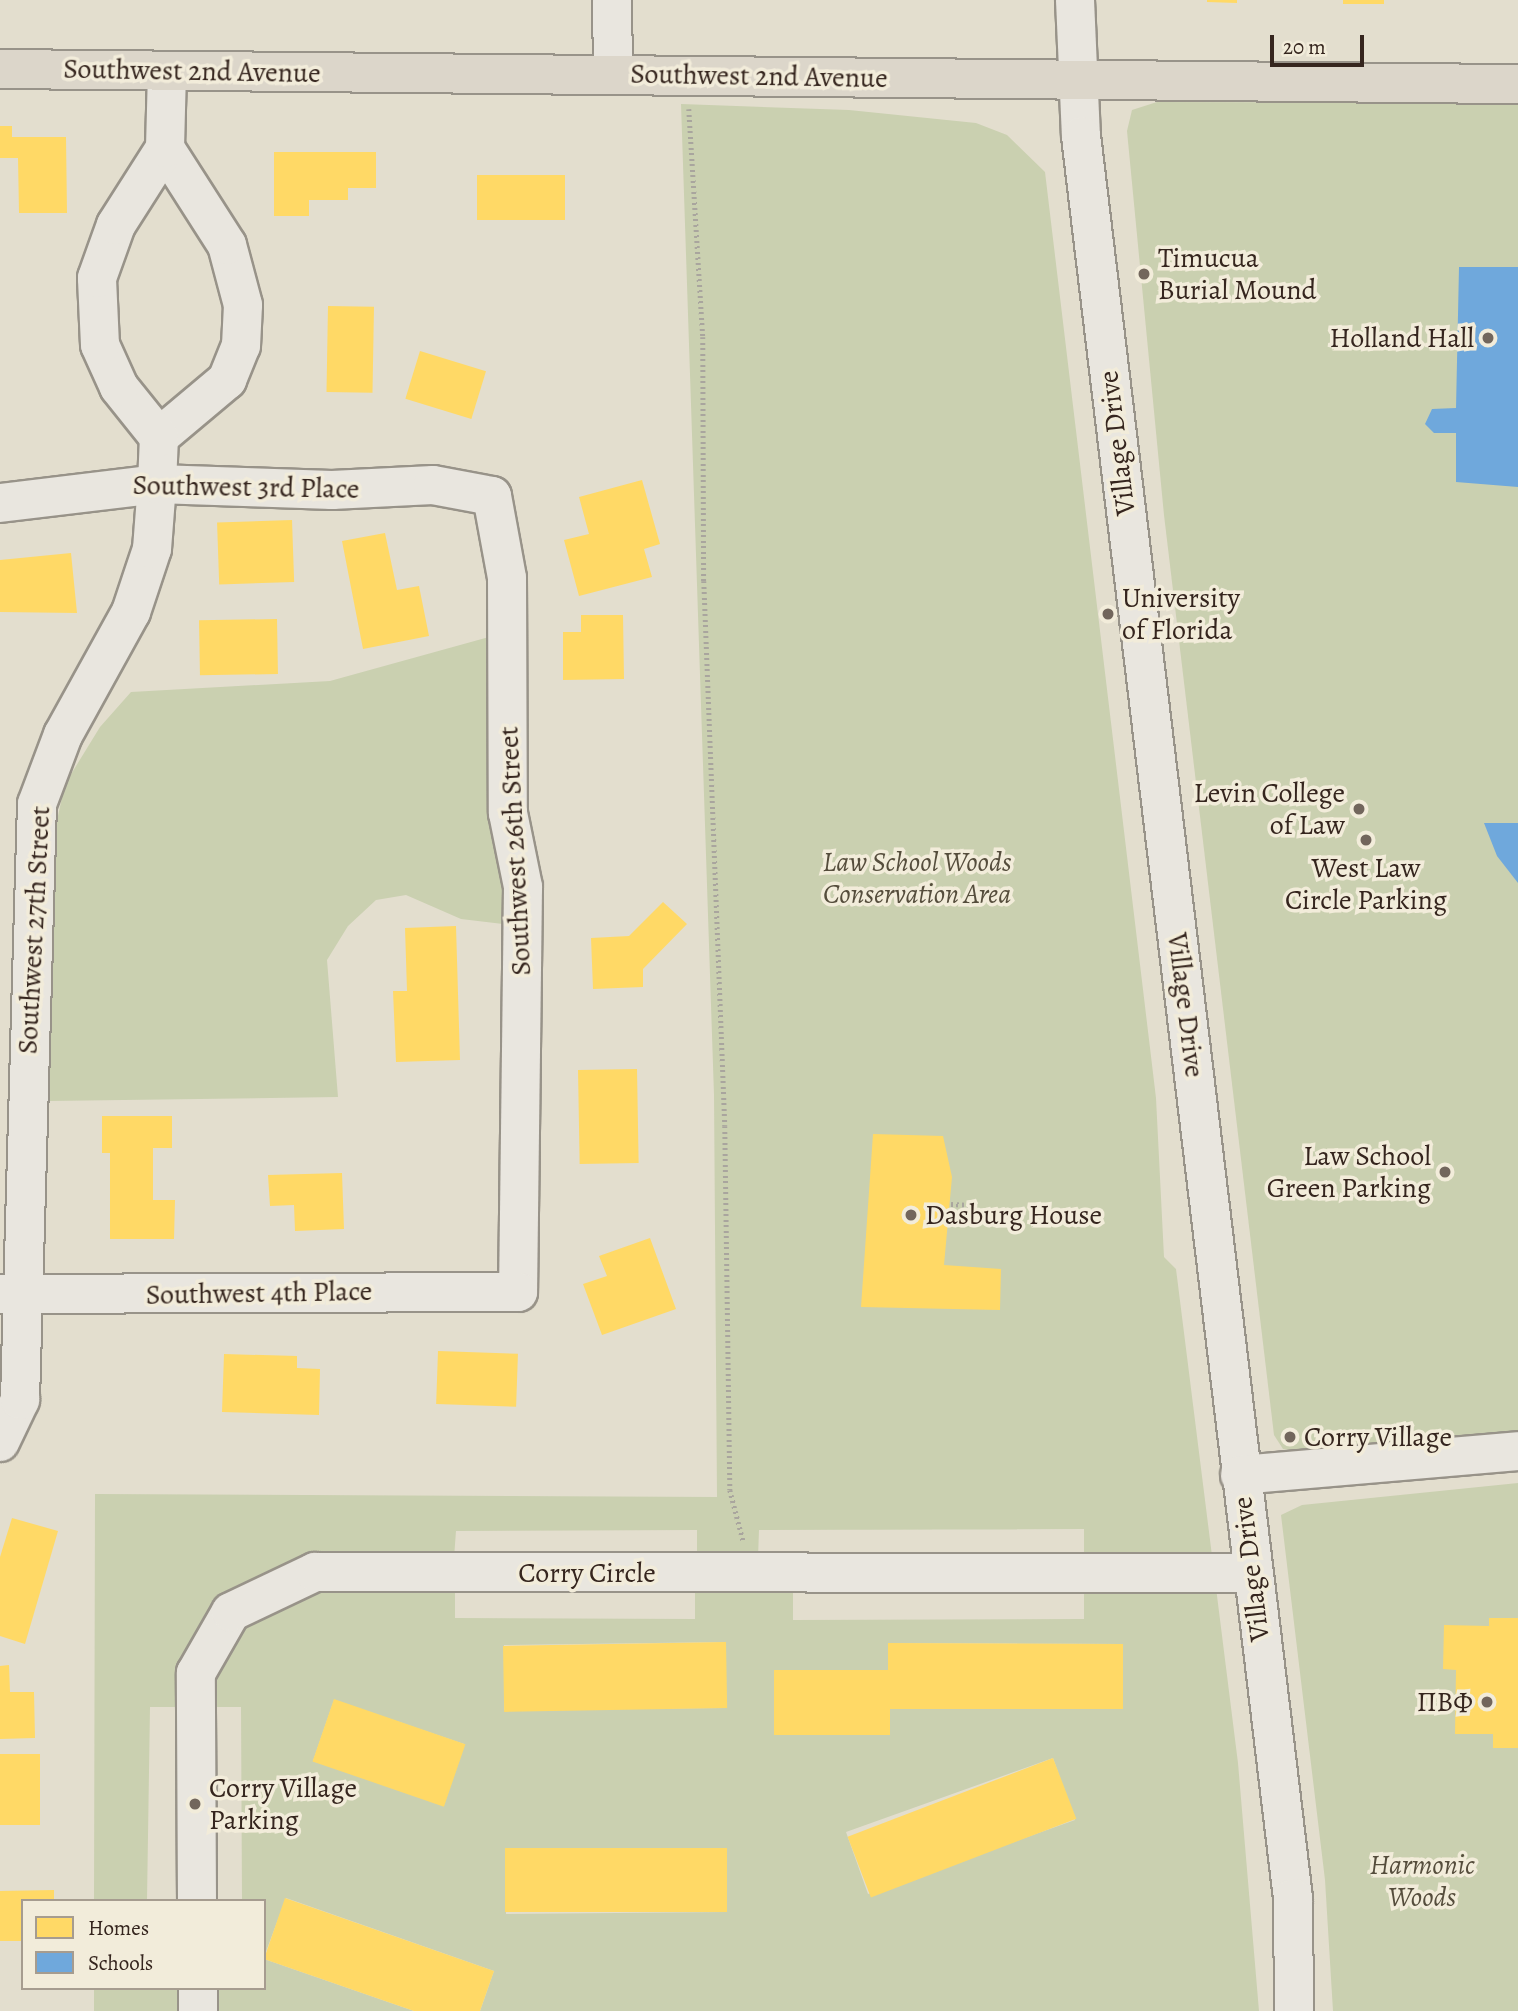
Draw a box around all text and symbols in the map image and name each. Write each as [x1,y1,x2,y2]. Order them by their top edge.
scale bar [1273,21,1368,65]
text: 20 m [1283,33,1326,61]
street label: Southwest 2nd Avenue [63,52,321,90]
street label: Southwest 2nd Avenue [630,57,888,95]
place label: Timucua Burial Mound [1158,241,1317,307]
marker: Timucua Burial Mound [1136,266,1152,282]
place label: Holland Hall [1330,321,1474,355]
marker: Holland Hall [1480,330,1496,346]
street label: Village Drive [1091,369,1143,517]
street label: Southwest 3rd Place [132,468,360,506]
place label: University of Florida [1122,581,1240,647]
marker: University of Florida [1100,606,1116,622]
street label: Southwest 26th Street [492,725,538,977]
place label: Levin College of Law [1194,776,1345,842]
marker: Levin College of Law [1351,801,1367,817]
street label: Southwest 27th Street [11,805,57,1055]
marker: West Law Circle Parking [1358,832,1374,848]
park label: Law School Woods Conservation Area [823,845,1011,911]
place label: West Law Circle Parking [1285,851,1447,917]
street label: Village Drive [1160,931,1212,1079]
place label: Law School Green Parking [1267,1139,1431,1205]
marker: Law School Green Parking [1437,1164,1453,1180]
place label: Dasburg House [925,1198,1102,1232]
marker: Dasburg House [903,1207,919,1223]
street label: Southwest 4th Place [145,1274,373,1312]
place label: Corry Village [1304,1420,1452,1454]
marker: Corry Village [1282,1429,1298,1445]
street label: Village Drive [1225,1495,1277,1643]
street label: Corry Circle [518,1556,656,1590]
place label: ΠΒΦ [1417,1685,1473,1719]
marker: ΠΒΦ [1479,1694,1495,1710]
place label: Corry Village Parking [209,1771,357,1837]
marker: Corry Village Parking [187,1796,203,1812]
park label: Harmonic Woods [1369,1848,1475,1914]
legend [21,1899,266,1990]
text: Homes [88,1914,149,1942]
text: Schools [88,1949,153,1977]

